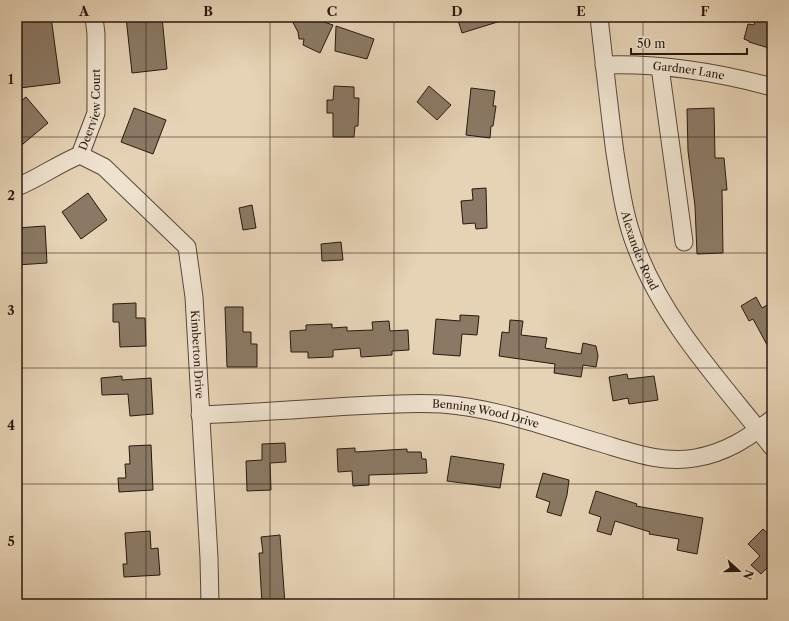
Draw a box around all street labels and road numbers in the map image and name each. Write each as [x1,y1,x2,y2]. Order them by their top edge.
street label: Gardner Lane [652,59,726,83]
street label: Deerview Court [75,69,103,152]
street label: Alexander Road [618,209,662,293]
street label: Kimberton Drive [188,310,207,399]
street label: Benning Wood Drive [432,397,541,431]

